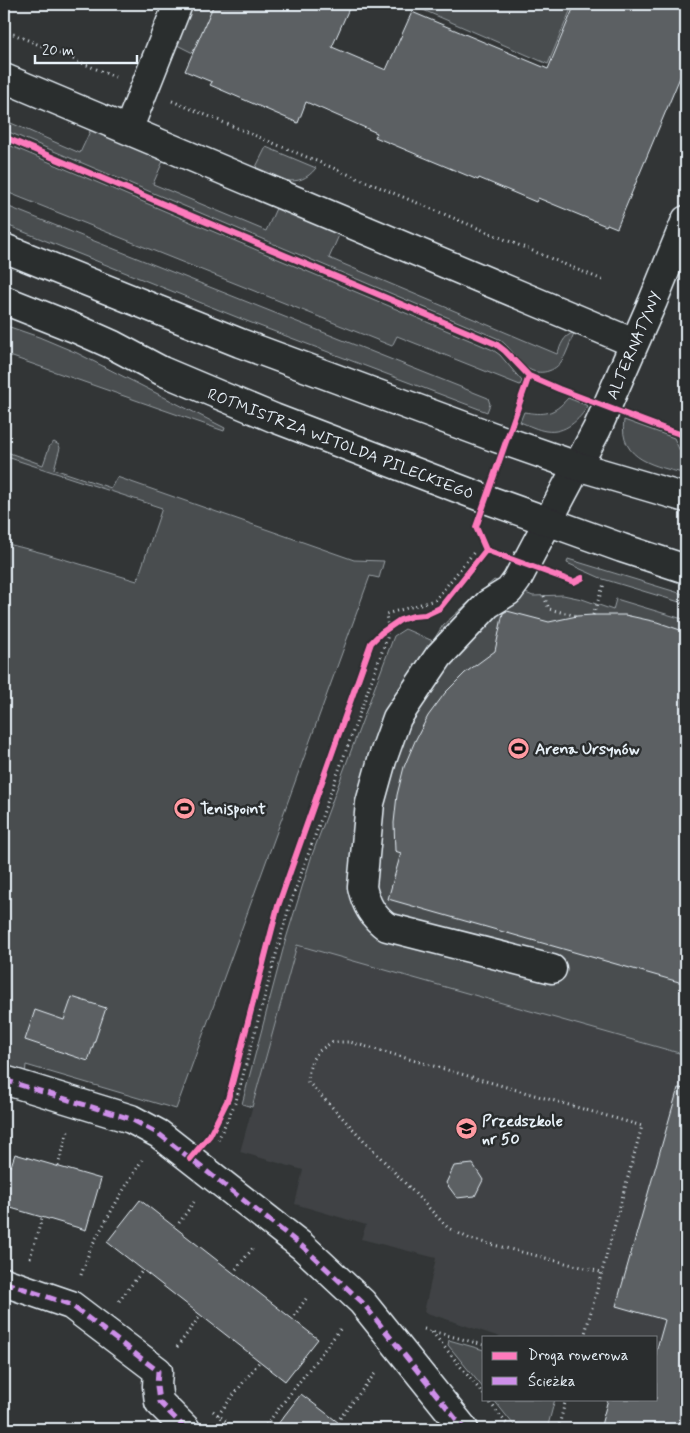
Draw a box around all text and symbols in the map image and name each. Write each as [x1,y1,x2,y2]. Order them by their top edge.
scale bar [35,32,138,64]
text: 20 m [42,41,74,61]
street label: ALTERNATYWY [602,288,667,403]
street label: ROTMISTRZA WITOLDA PILECKIEGO [204,384,476,505]
sports icon: Arena Ursynów [507,736,531,760]
place label: Arena Ursynów [535,739,640,760]
sports icon: Tenispoint [172,796,196,820]
place label: Tenispoint [200,799,266,820]
place label: Przedszkole nr 50 [482,1111,563,1150]
school or university icon: Przedszkole nr 50 [454,1117,478,1141]
legend [482,1336,658,1400]
text: Droga rowerowa [528,1346,629,1366]
text: Ścieżka [528,1371,576,1392]

